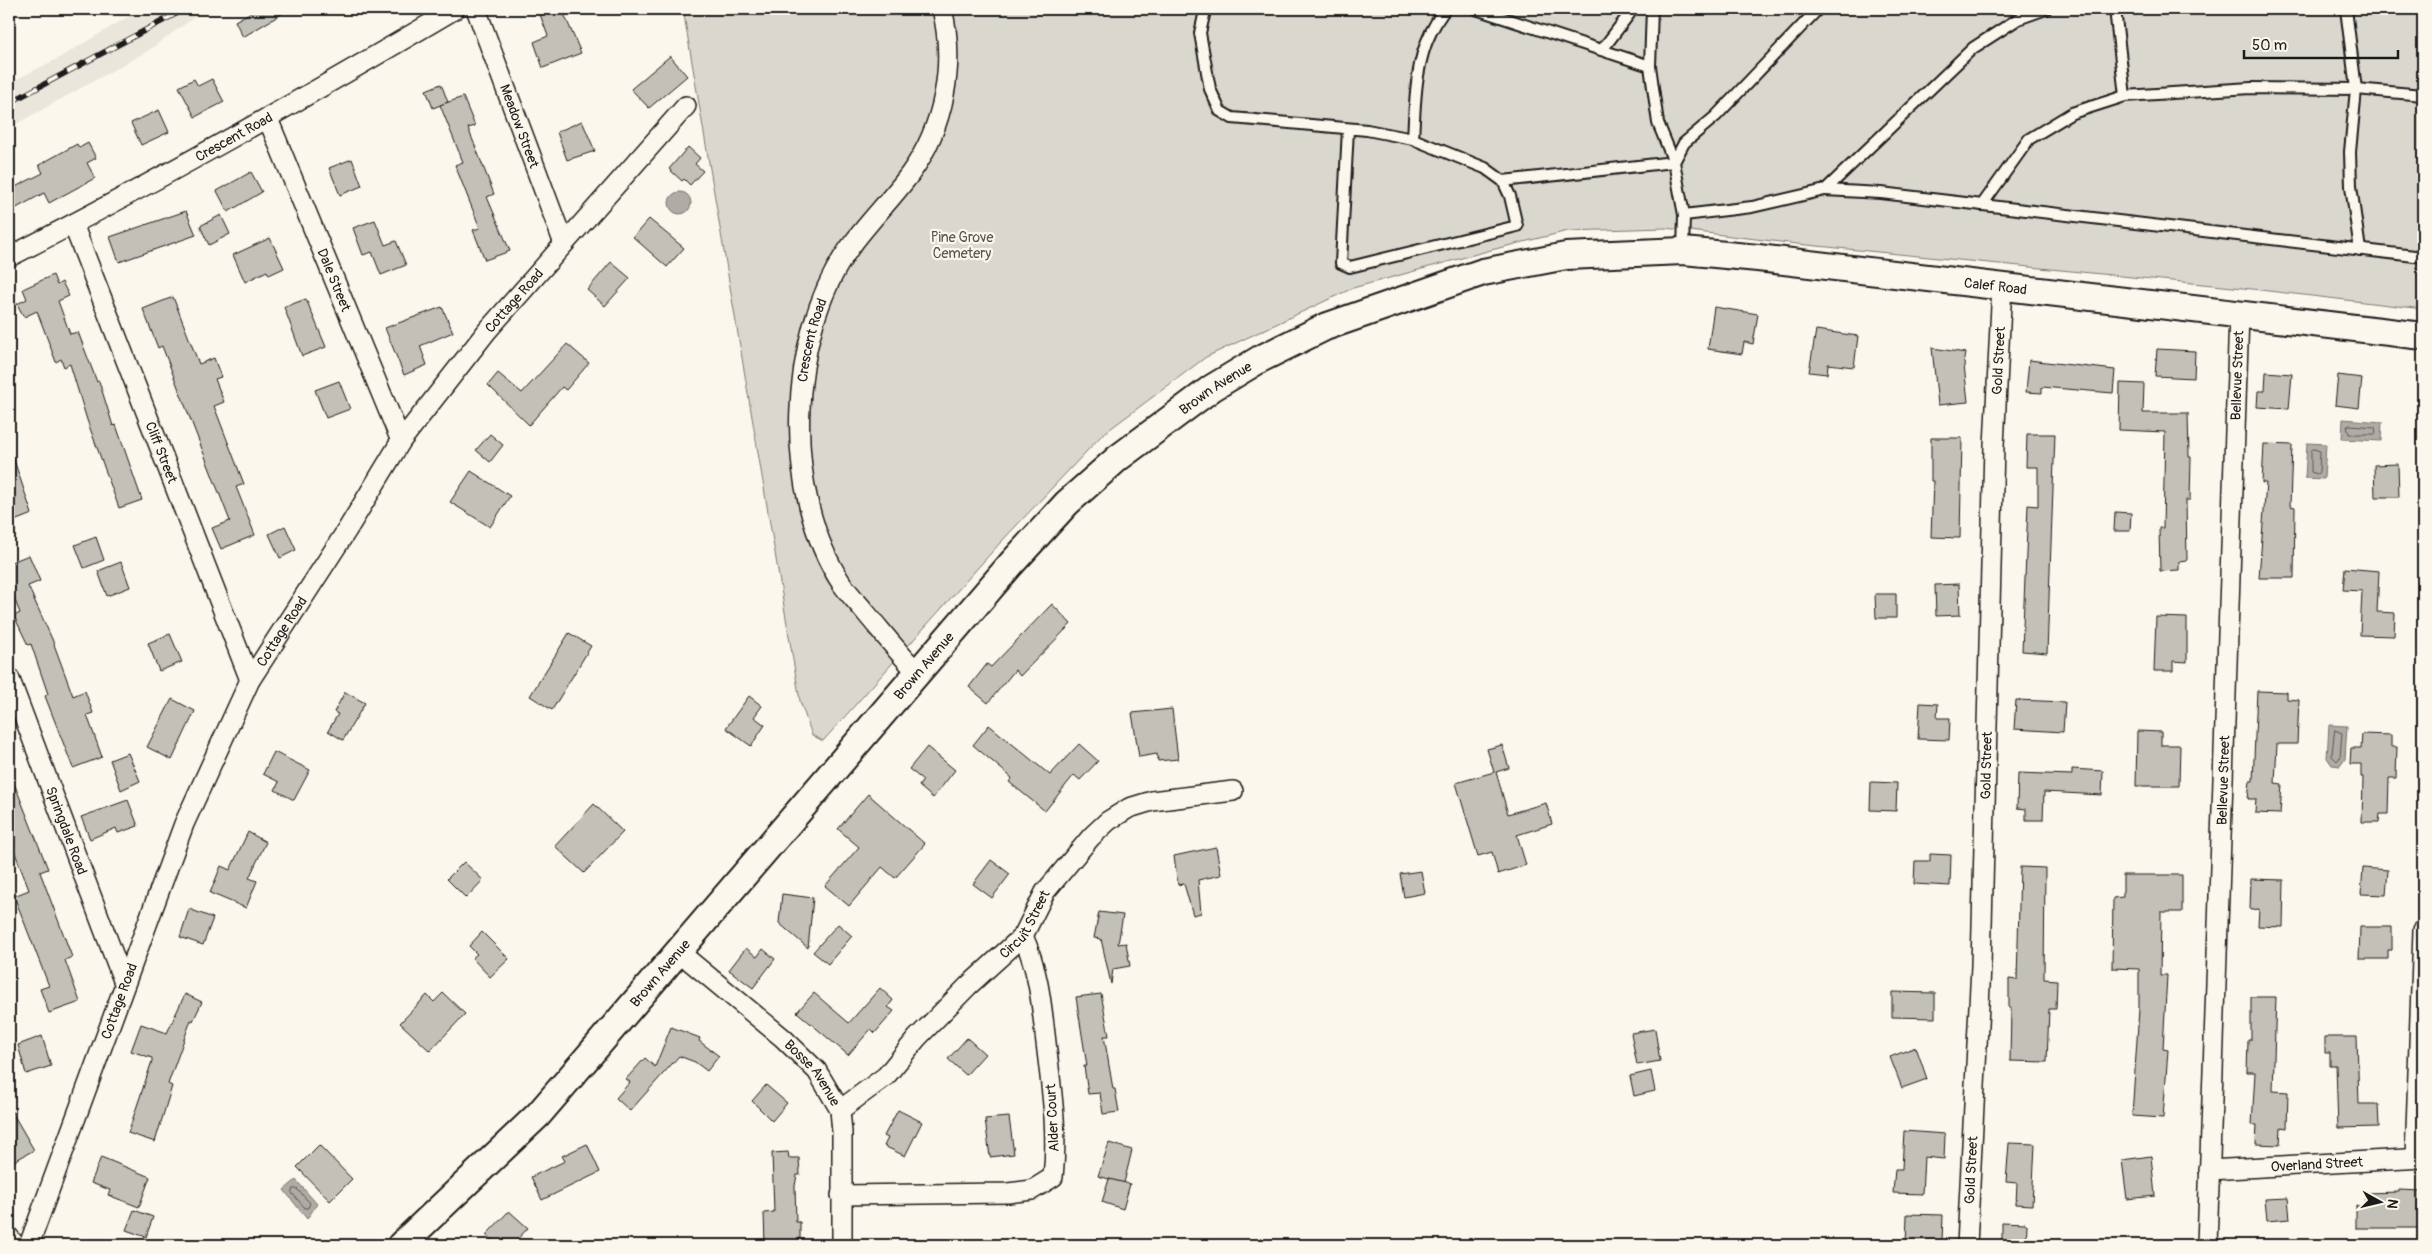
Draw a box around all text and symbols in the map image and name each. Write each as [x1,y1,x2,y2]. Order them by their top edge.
scale bar [2244,28,2398,60]
text: 50 m [2252,36,2287,55]
street label: Meadow Street [496,82,543,171]
street label: Crescent Road [192,109,276,165]
park label: Pine Grove Cemetery [931,229,993,262]
street label: Dale Street [313,246,355,314]
street label: Cottage Road [481,265,547,337]
street label: Calef Road [1963,274,2028,298]
street label: Crescent Road [794,296,831,383]
street label: Gold Street [1989,326,2009,395]
street label: Bellevue Street [2227,330,2247,421]
street label: Brown Avenue [1176,358,1255,418]
street label: Cliff Street [142,419,181,486]
street label: Cottage Road [253,593,311,670]
street label: Brown Avenue [890,629,958,703]
street label: Gold Street [1977,731,1996,800]
street label: Bellevue Street [2213,735,2234,825]
street label: Springdale Road [42,784,91,877]
street label: Circuit Street [996,887,1054,962]
street label: Brown Avenue [627,936,694,1011]
street label: Cottage Road [97,961,141,1042]
street label: Bosse Avenue [781,1036,844,1109]
street label: Alder Court [1042,1083,1063,1152]
street label: Gold Street [1961,1135,1981,1205]
street label: Overland Street [2270,1153,2364,1176]
north arrow [2354,1176,2404,1226]
text: N [2383,1198,2401,1210]

